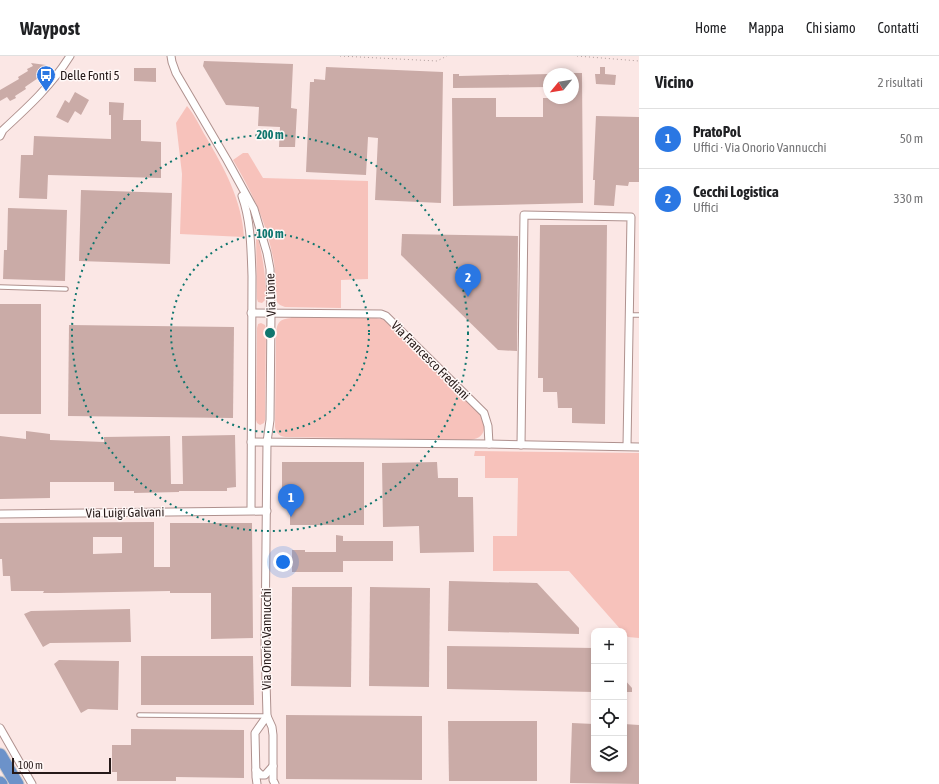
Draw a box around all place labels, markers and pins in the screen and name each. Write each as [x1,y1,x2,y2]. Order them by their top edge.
bus stop icon: Delle Fonti 5 [35,64,57,92]
place label: Delle Fonti 5 [60,68,120,83]
pin: 2 [455,264,481,297]
centre of rings [263,326,277,340]
pin: 1 [278,484,304,517]

